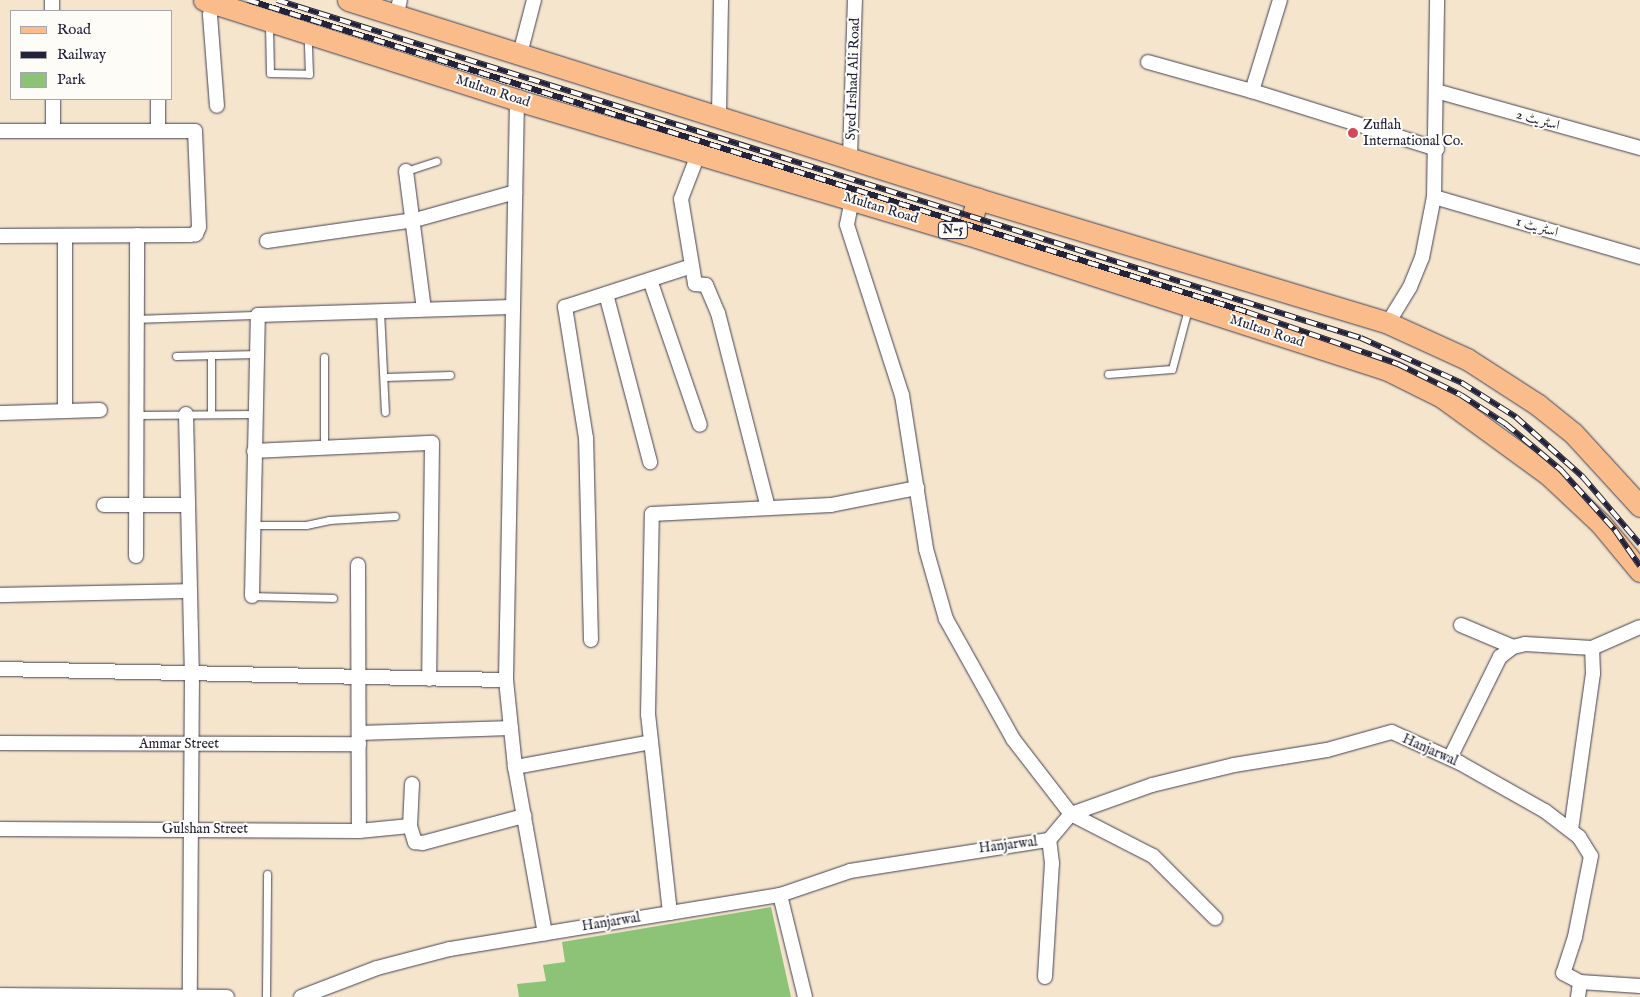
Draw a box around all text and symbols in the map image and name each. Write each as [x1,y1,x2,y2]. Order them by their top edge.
legend [10,10,172,100]
street label: Syed Irshad Ali Road [842,17,864,141]
text: Road [57,20,91,39]
text: Railway [57,45,106,64]
text: Park [57,70,86,89]
street label: Multan Road [454,71,532,111]
street label: اسٹریٹ 2 [1514,106,1562,134]
place label: Zuflah International Co. [1363,117,1463,150]
marker: Zuflah International Co. [1347,127,1359,139]
street label: Multan Road [842,189,920,227]
street label: اسٹریٹ 1 [1514,213,1560,241]
road number: N-5 [937,220,969,240]
street label: Multan Road [1228,311,1306,351]
street label: Hanjarwal [1400,730,1460,770]
street label: Ammar Street [139,736,219,752]
street label: Gulshan Street [162,821,248,837]
street label: Hanjarwal [978,833,1038,857]
street label: Hanjarwal [581,909,641,935]

